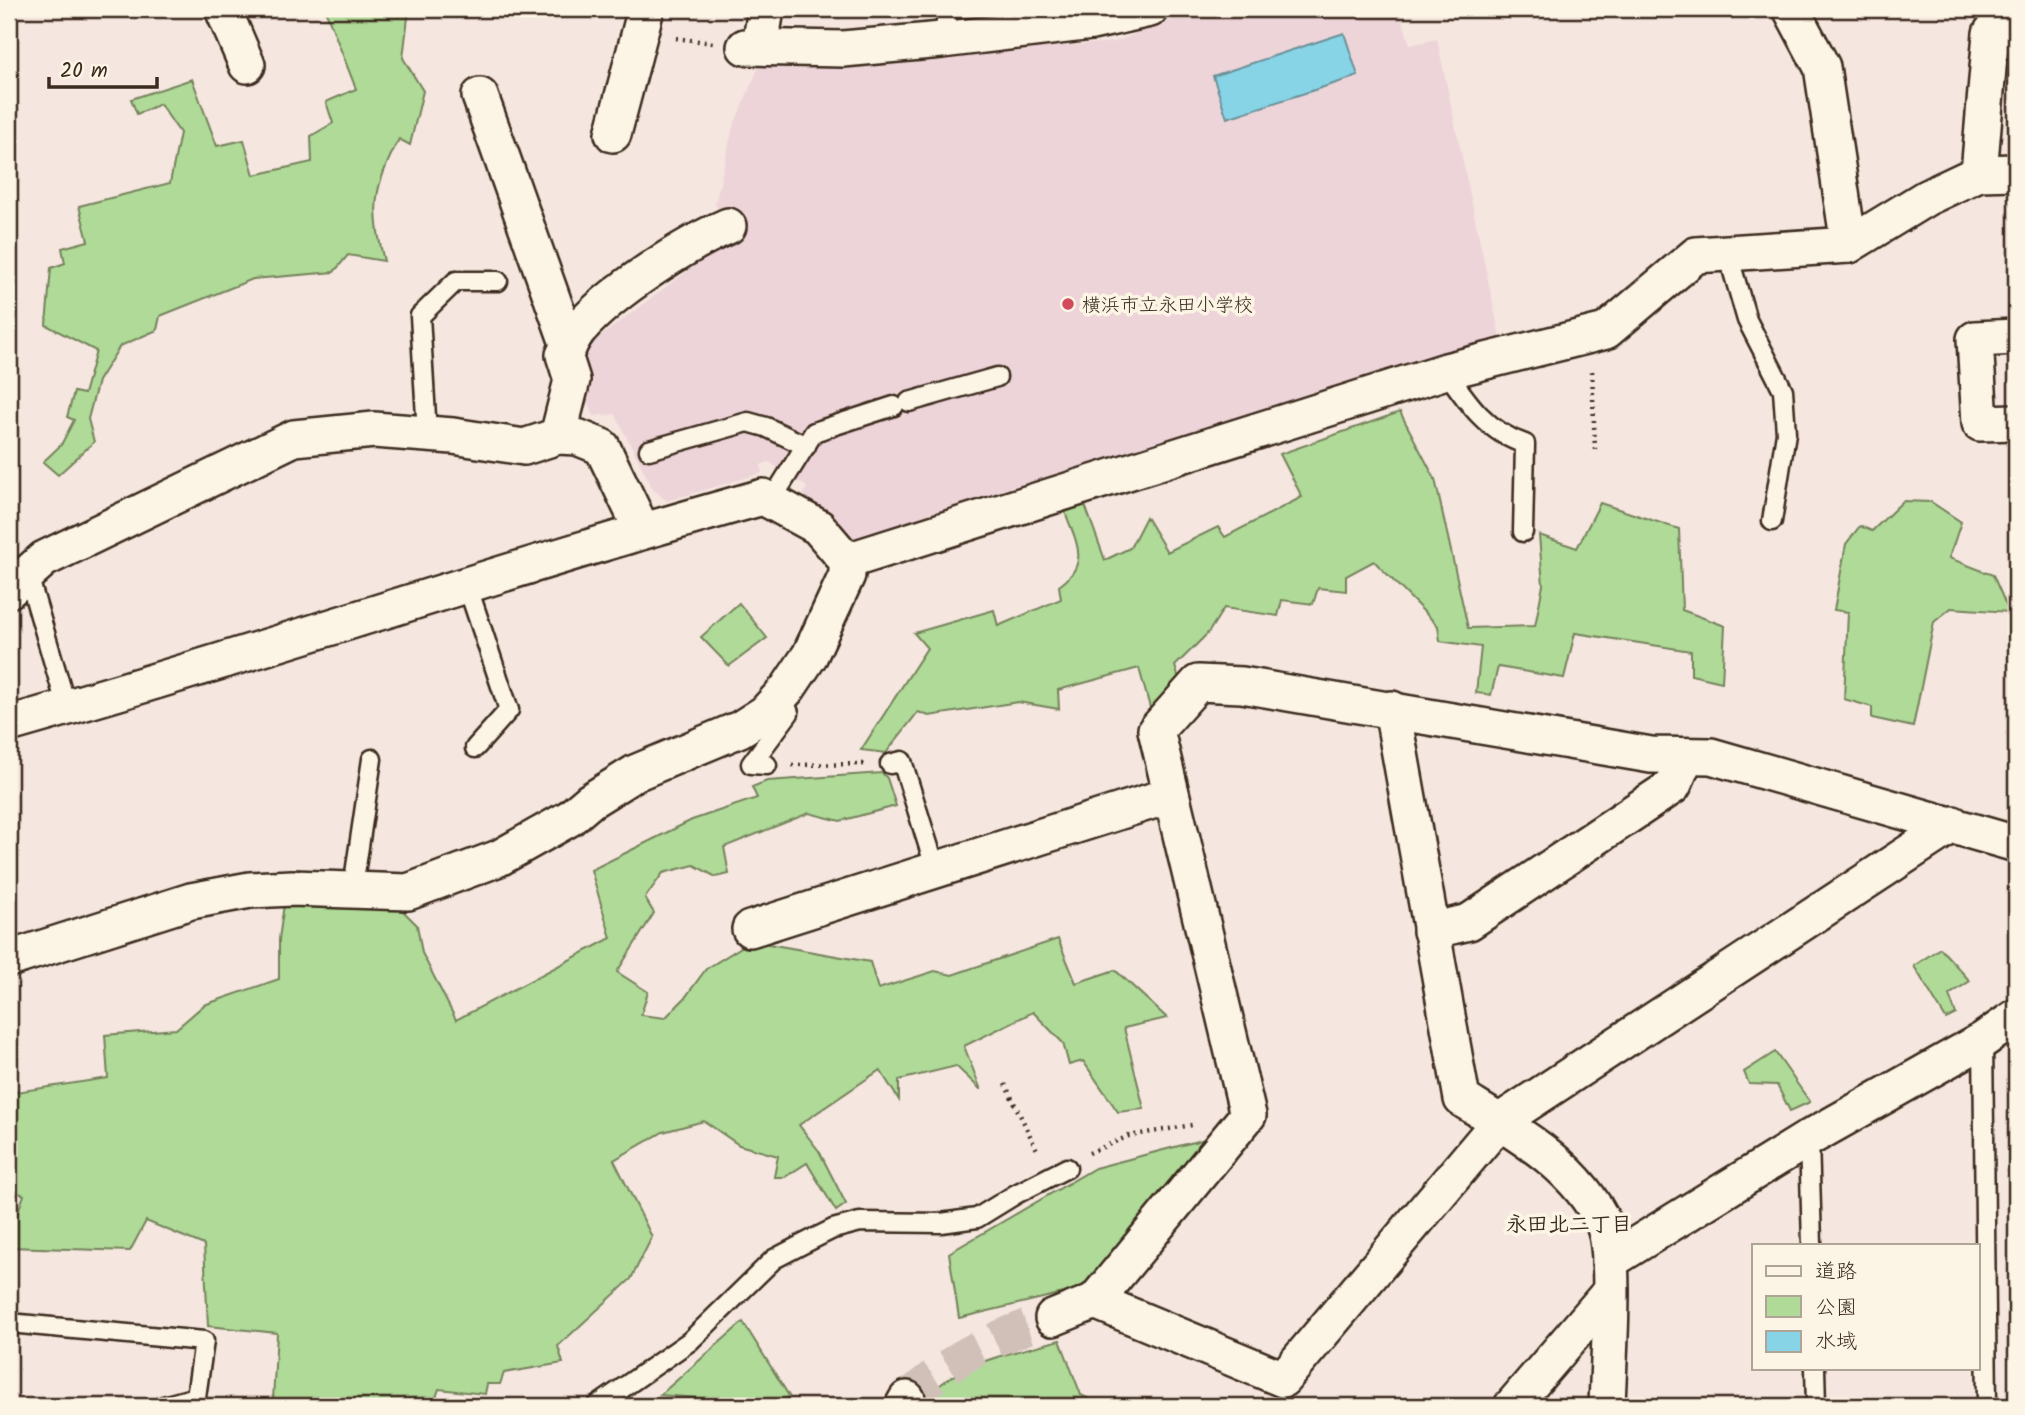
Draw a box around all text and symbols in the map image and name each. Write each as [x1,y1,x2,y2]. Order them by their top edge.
scale bar [49,46,158,90]
text: 20 m [60,55,108,88]
place label: 横浜市立永田小学校 [1082,291,1253,321]
marker: 横浜市立永田小学校 [1060,296,1076,312]
district label: 永田北二丁目 [1506,1209,1632,1242]
legend [1752,1244,1980,1370]
text: 道路 [1815,1256,1857,1289]
text: 公園 [1815,1292,1857,1325]
text: 水域 [1815,1326,1857,1359]

